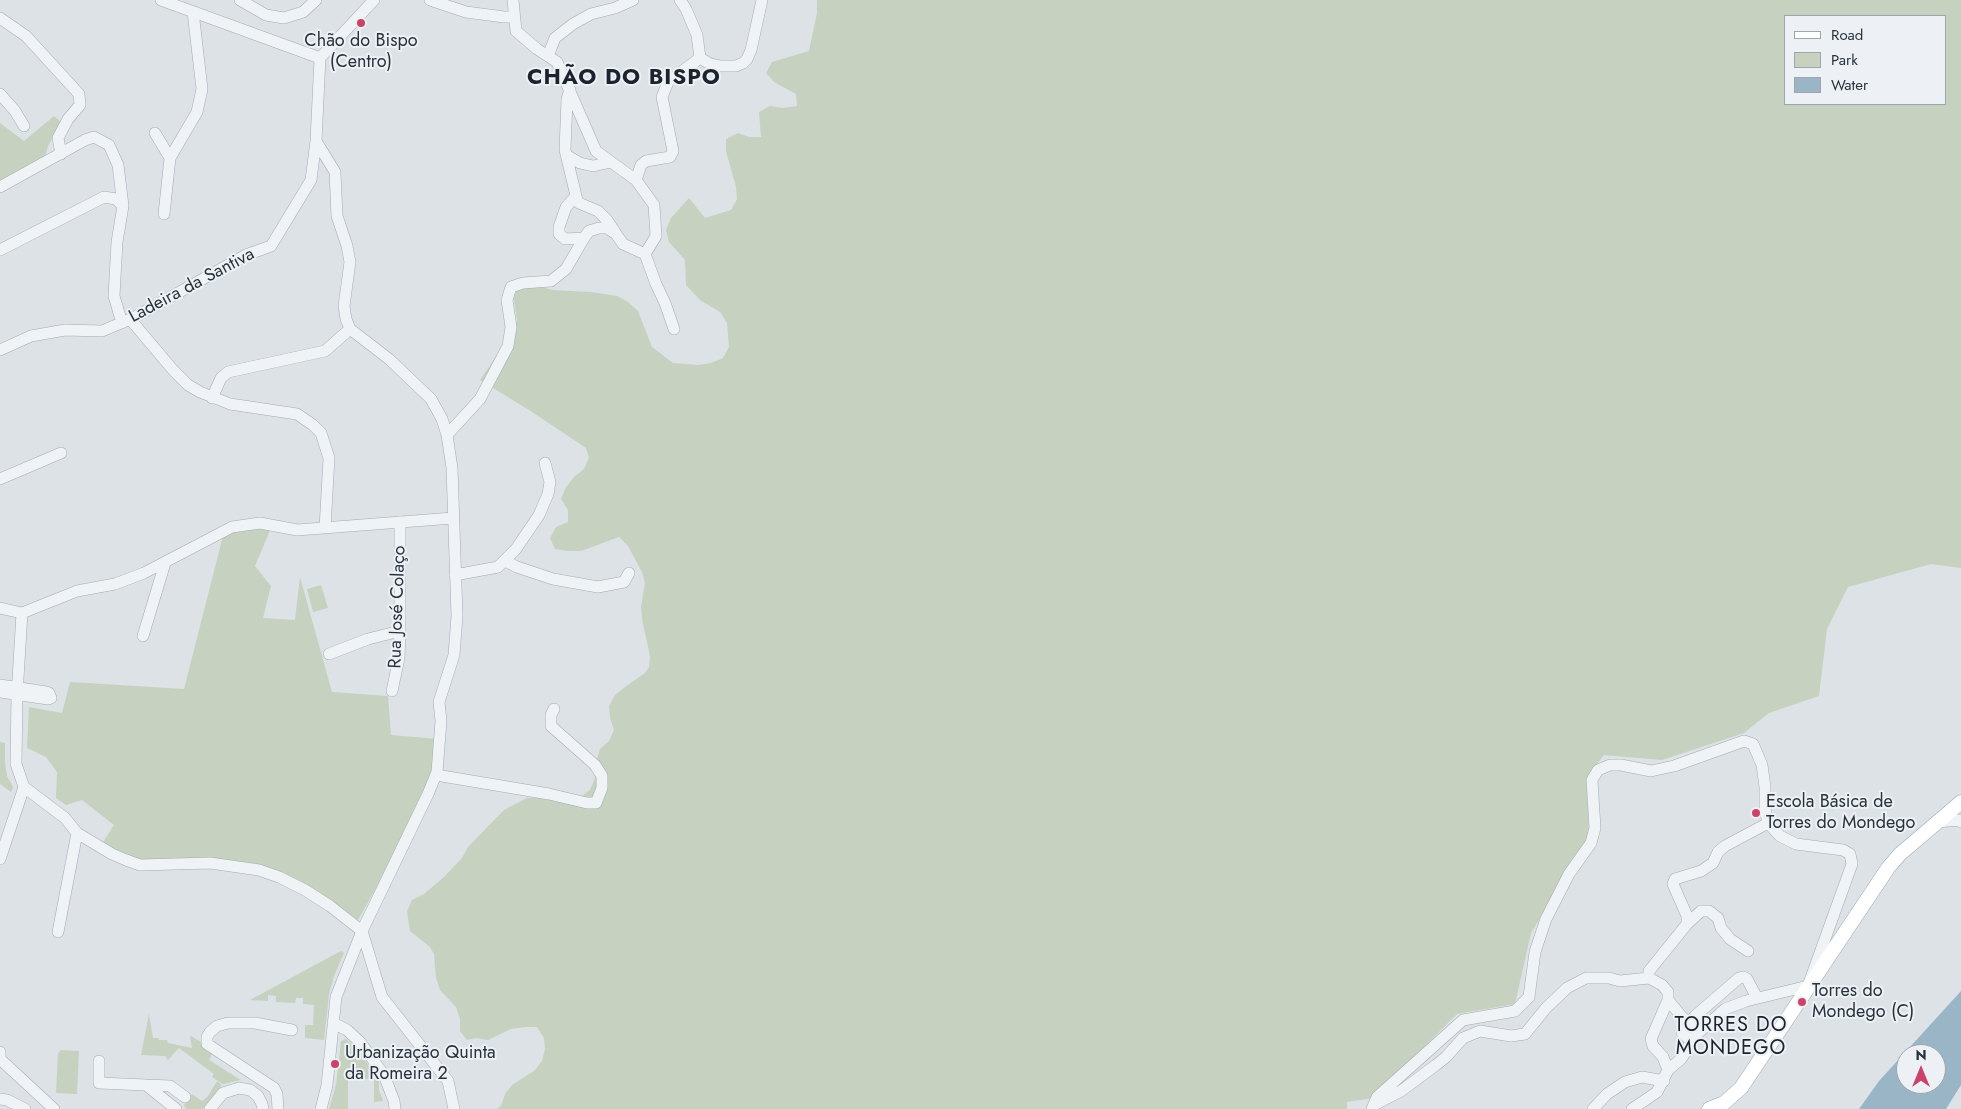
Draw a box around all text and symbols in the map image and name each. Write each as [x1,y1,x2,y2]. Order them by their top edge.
legend [1784,15,1946,105]
marker: Chão do Bispo (Centro) [355,17,367,29]
text: Road [1831,24,1863,46]
place label: Chão do Bispo (Centro) [304,31,418,74]
text: Park [1831,49,1858,71]
district label: CHÃO DO BISPO [525,66,723,92]
text: Water [1831,74,1868,96]
street label: Ladeira da Santiva [126,244,258,328]
street label: Rua José Colaço [385,545,411,669]
place label: Escola Básica de Torres do Mondego [1766,792,1915,834]
marker: Escola Básica de Torres do Mondego [1750,807,1762,819]
place label: Torres do Mondego (C) [1812,981,1914,1024]
marker: Torres do Mondego (C) [1796,996,1808,1008]
district label: TORRES DO MONDEGO [1673,1014,1789,1061]
place label: Urbanização Quinta da Romeira 2 [345,1043,496,1086]
north arrow [1896,1044,1946,1094]
text: N [1915,1045,1927,1065]
marker: Urbanização Quinta da Romeira 2 [329,1058,341,1070]

